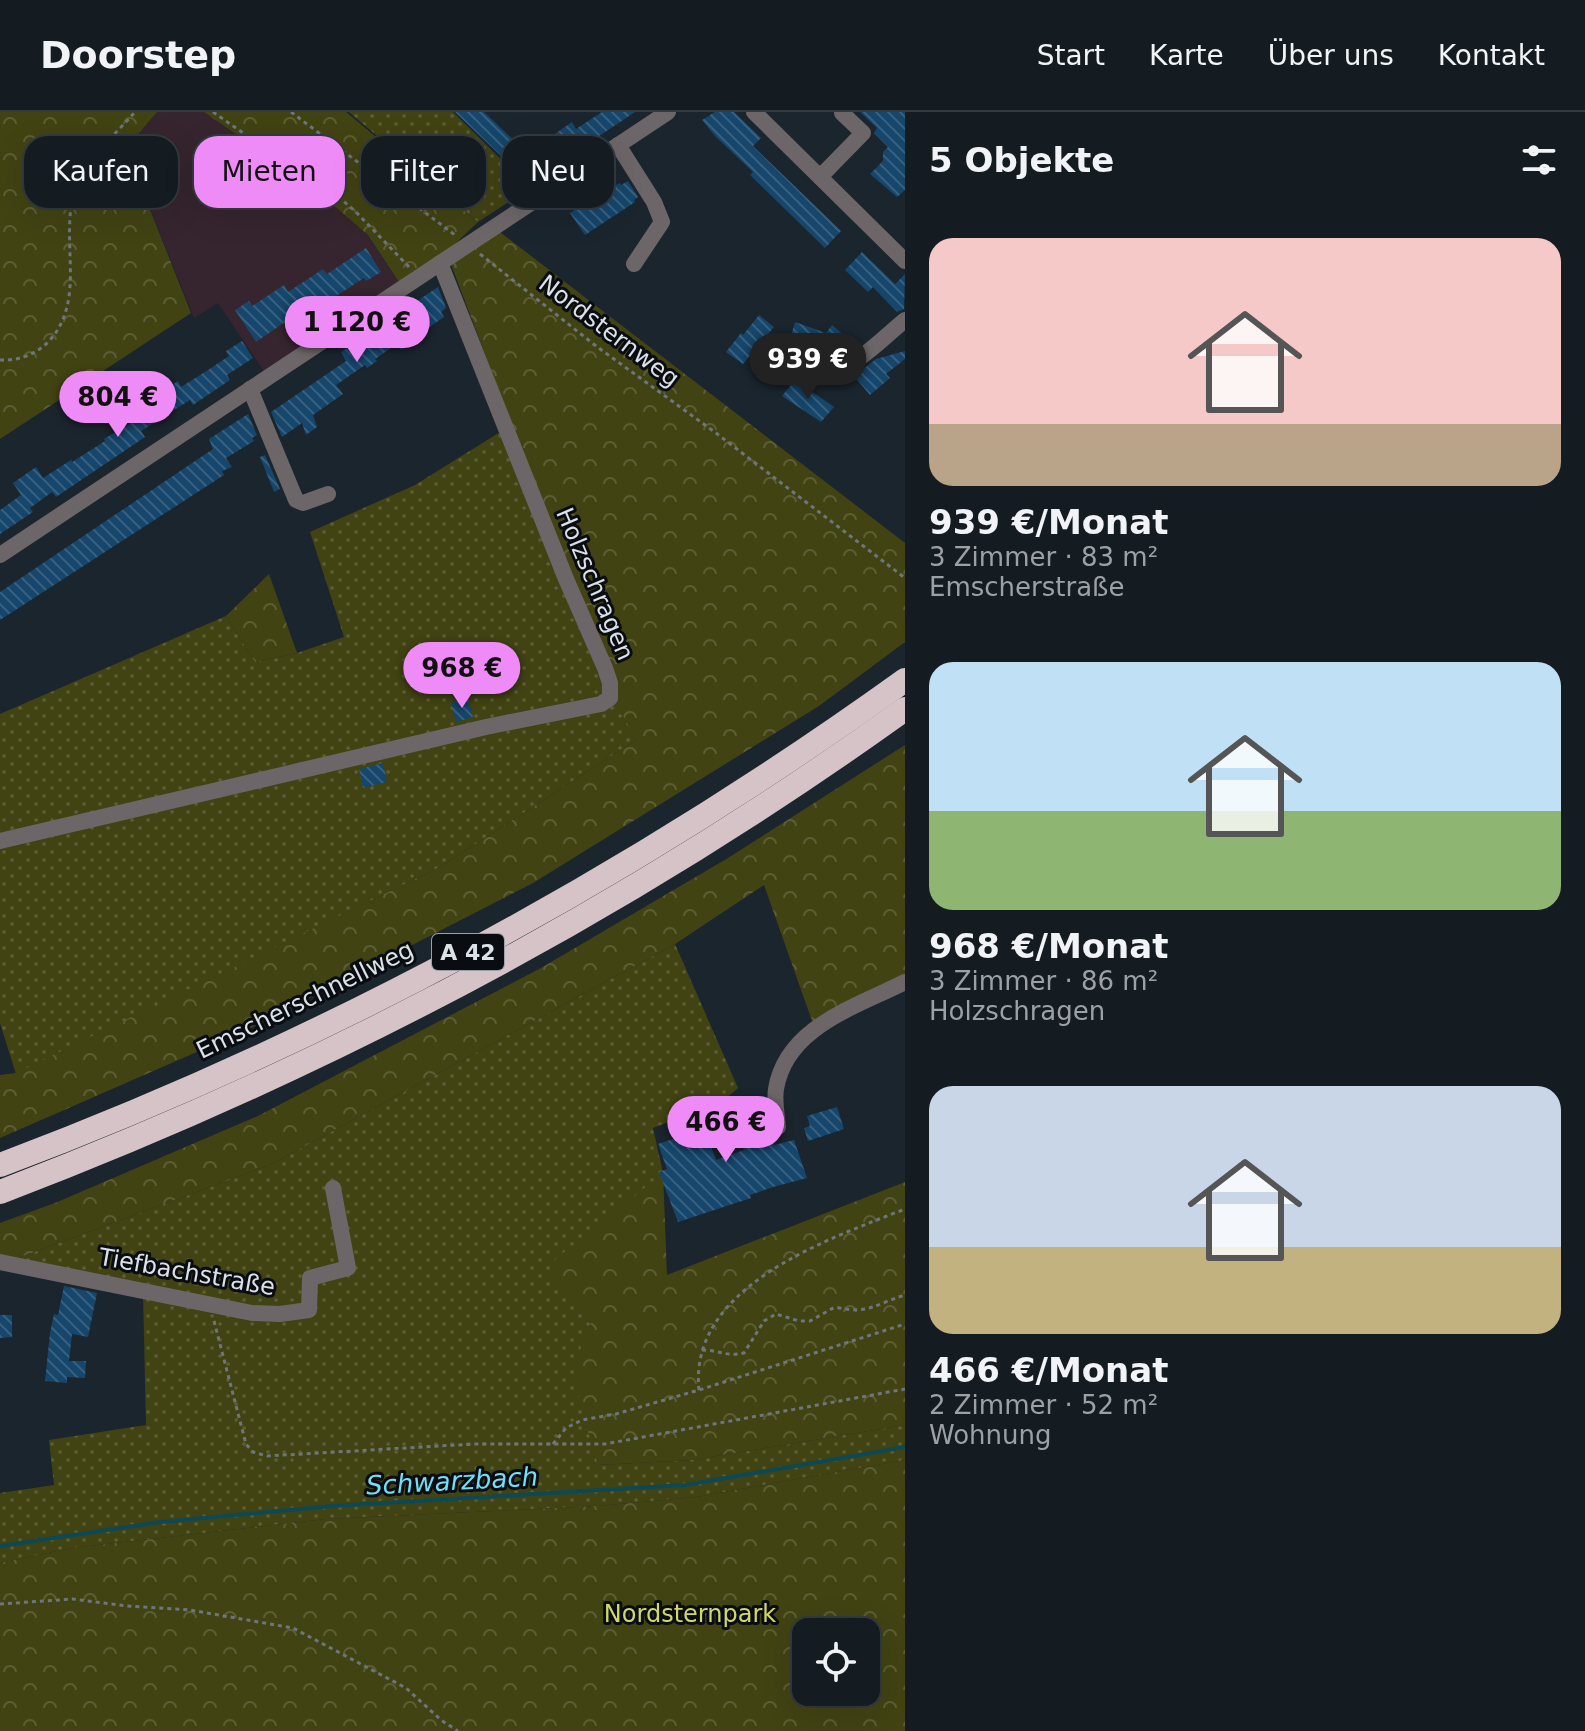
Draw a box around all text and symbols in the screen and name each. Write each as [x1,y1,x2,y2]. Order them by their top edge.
text: Doorstep [40,33,236,77]
text: Start [1037,39,1105,72]
text: Karte [1149,39,1224,72]
text: Über uns [1268,39,1394,72]
text: Kontakt [1438,39,1545,72]
chip: Kaufen [24,136,178,208]
chip: Mieten [194,136,345,208]
chip: Filter [361,136,486,208]
chip: Neu [502,136,614,208]
icon: filters [1517,138,1561,182]
text: 5 Objekte [929,140,1114,180]
street label: Nordsternweg [533,269,685,393]
icon: home [1173,290,1317,434]
pin: 1 120 € [283,296,431,364]
text: 1 120 € [303,307,411,337]
pin: 939 € [752,333,864,401]
text: 939 € [767,344,849,374]
pin: 804 € [62,371,174,439]
text: 804 € [77,382,159,412]
text: 939 €/Monat [929,502,1168,542]
street label: Holzschragen [550,504,640,664]
text: 3 Zimmer · 83 m² [929,542,1158,572]
text: Emscherstraße [929,572,1125,602]
pin: 968 € [406,642,518,710]
text: 968 € [421,653,503,683]
icon: home [1173,714,1317,858]
text: 968 €/Monat [929,926,1168,966]
road number: A 42 [432,934,504,970]
street label: Emscherschnellweg [192,935,418,1065]
text: 3 Zimmer · 86 m² [929,966,1158,996]
text: Holzschragen [929,996,1105,1026]
pin: 466 € [670,1096,782,1164]
text: 466 € [685,1107,767,1137]
icon: home [1173,1138,1317,1282]
street label: Tiefbachstraße [96,1243,277,1301]
text: 466 €/Monat [929,1350,1168,1390]
text: 2 Zimmer · 52 m² [929,1390,1158,1420]
text: Wohnung [929,1420,1052,1450]
water label: Schwarzbach [365,1462,539,1500]
park label: Nordsternpark [604,1600,776,1628]
map controls [792,1618,880,1706]
button: locate [792,1618,880,1706]

